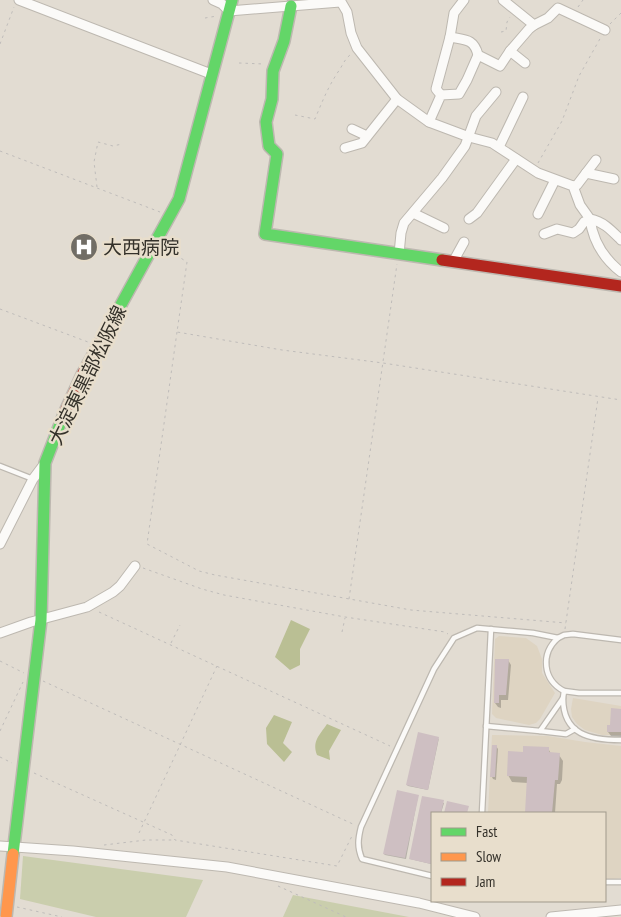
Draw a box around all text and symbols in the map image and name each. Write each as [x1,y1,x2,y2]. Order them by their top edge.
hospital icon: 大西病院 [69,232,99,262]
place label: 大西病院 [103,235,179,259]
street label: 大淀東黒部松阪線 [43,301,131,449]
legend [431,812,606,902]
text: Fast [476,822,497,841]
text: Slow [476,847,501,866]
text: Jam [475,872,495,891]

